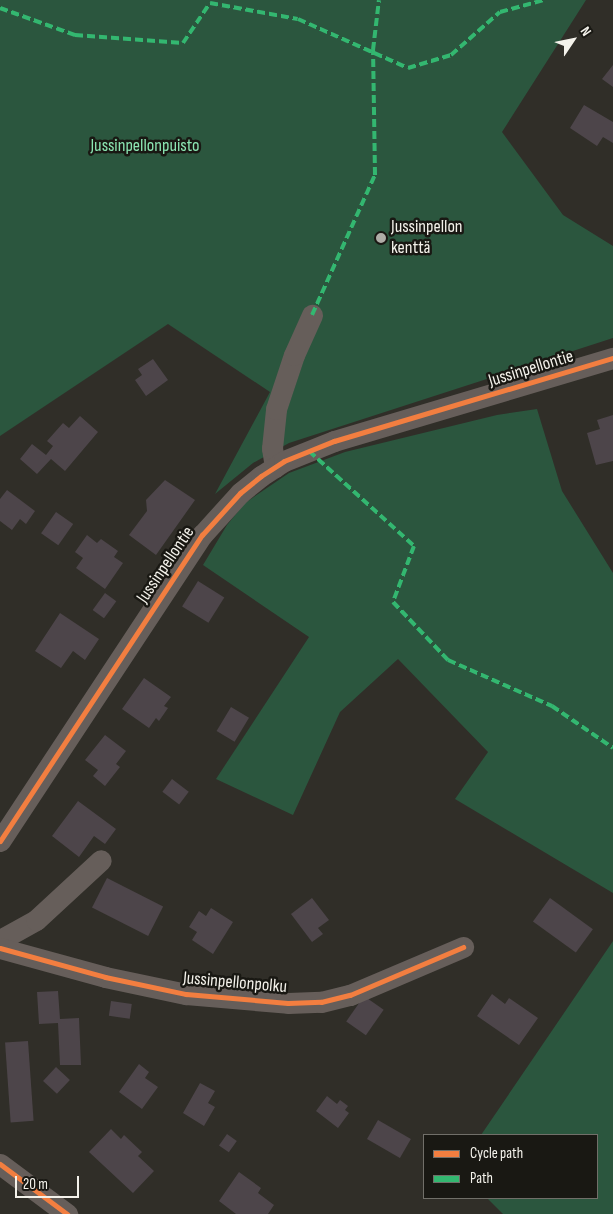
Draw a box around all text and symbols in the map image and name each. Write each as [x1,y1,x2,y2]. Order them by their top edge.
north arrow [548,15,598,65]
text: N [577,23,595,39]
park label: Jussinpellonpuisto [90,135,200,157]
place label: Jussinpellon kenttä [391,217,463,260]
marker: Jussinpellon kenttä [375,232,387,244]
street label: Jussinpellontie [486,346,576,392]
street label: Jussinpellontie [133,523,199,607]
street label: Jussinpellonpolku [182,968,288,998]
legend [423,1134,598,1199]
text: Cycle path [470,1144,523,1163]
scale bar [18,1166,81,1198]
text: Path [470,1169,493,1188]
text: 20 m [23,1175,48,1194]

